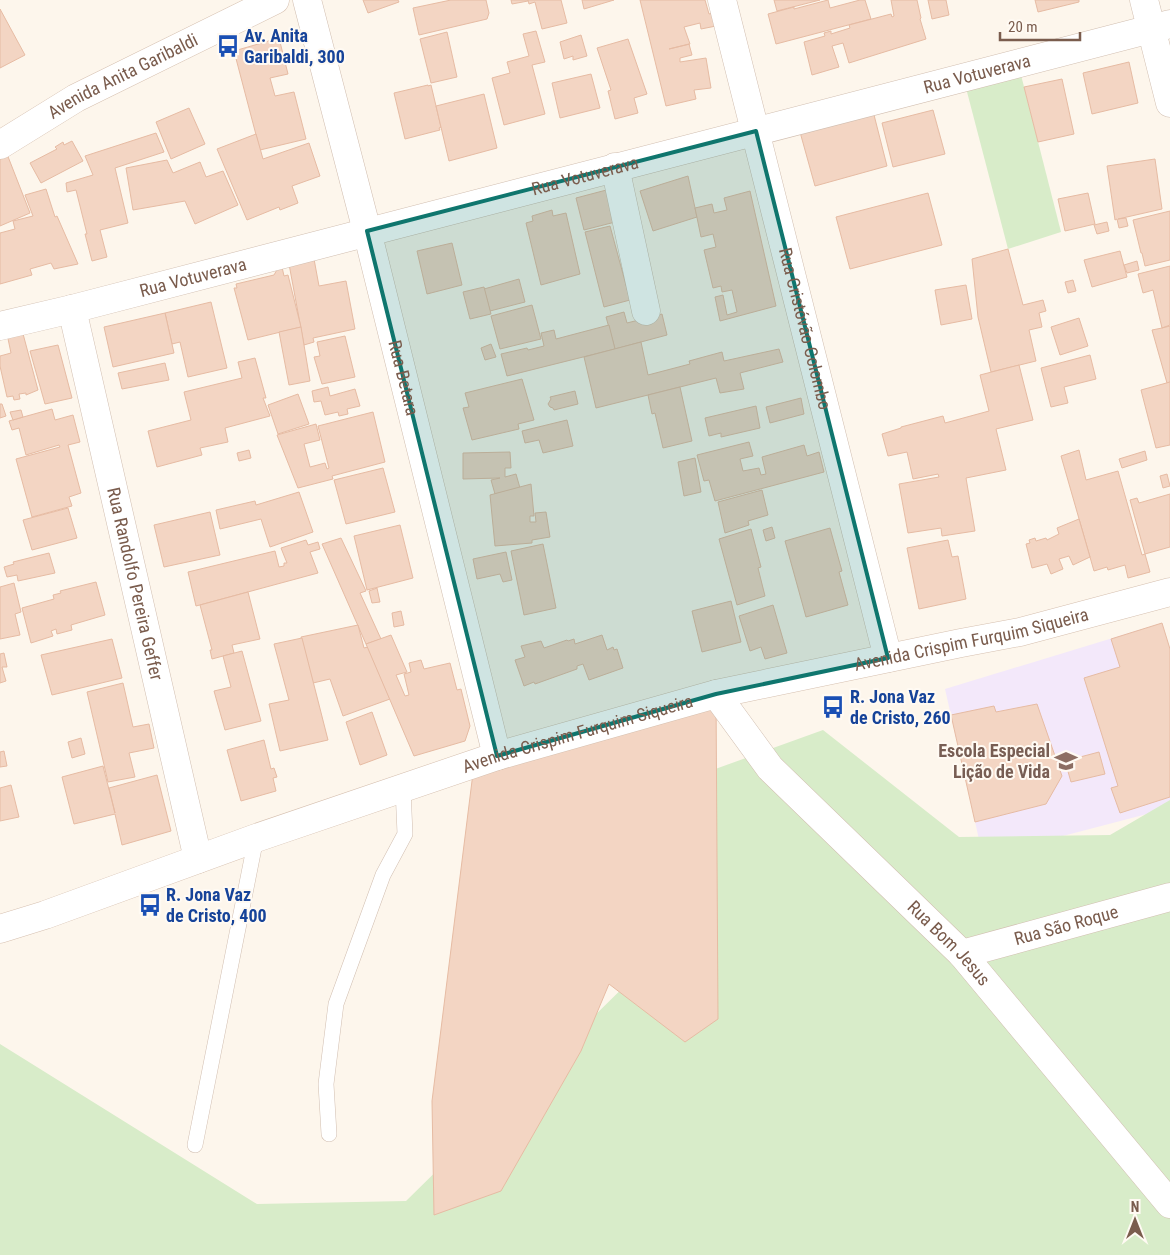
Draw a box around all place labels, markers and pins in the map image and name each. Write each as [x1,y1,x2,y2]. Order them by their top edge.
place label: Av. Anita Garibaldi, 300 [244,25,345,67]
bus stop icon: Av. Anita Garibaldi, 300 [215,33,241,59]
place label: R. Jona Vaz de Cristo, 260 [850,686,951,728]
bus stop icon: R. Jona Vaz de Cristo, 260 [820,694,846,720]
place label: Escola Especial Lição de Vida [938,740,1050,782]
school or university icon: Escola Especial Lição de Vida [1053,748,1079,774]
place label: R. Jona Vaz de Cristo, 400 [166,884,267,926]
bus stop icon: R. Jona Vaz de Cristo, 400 [137,892,163,918]

